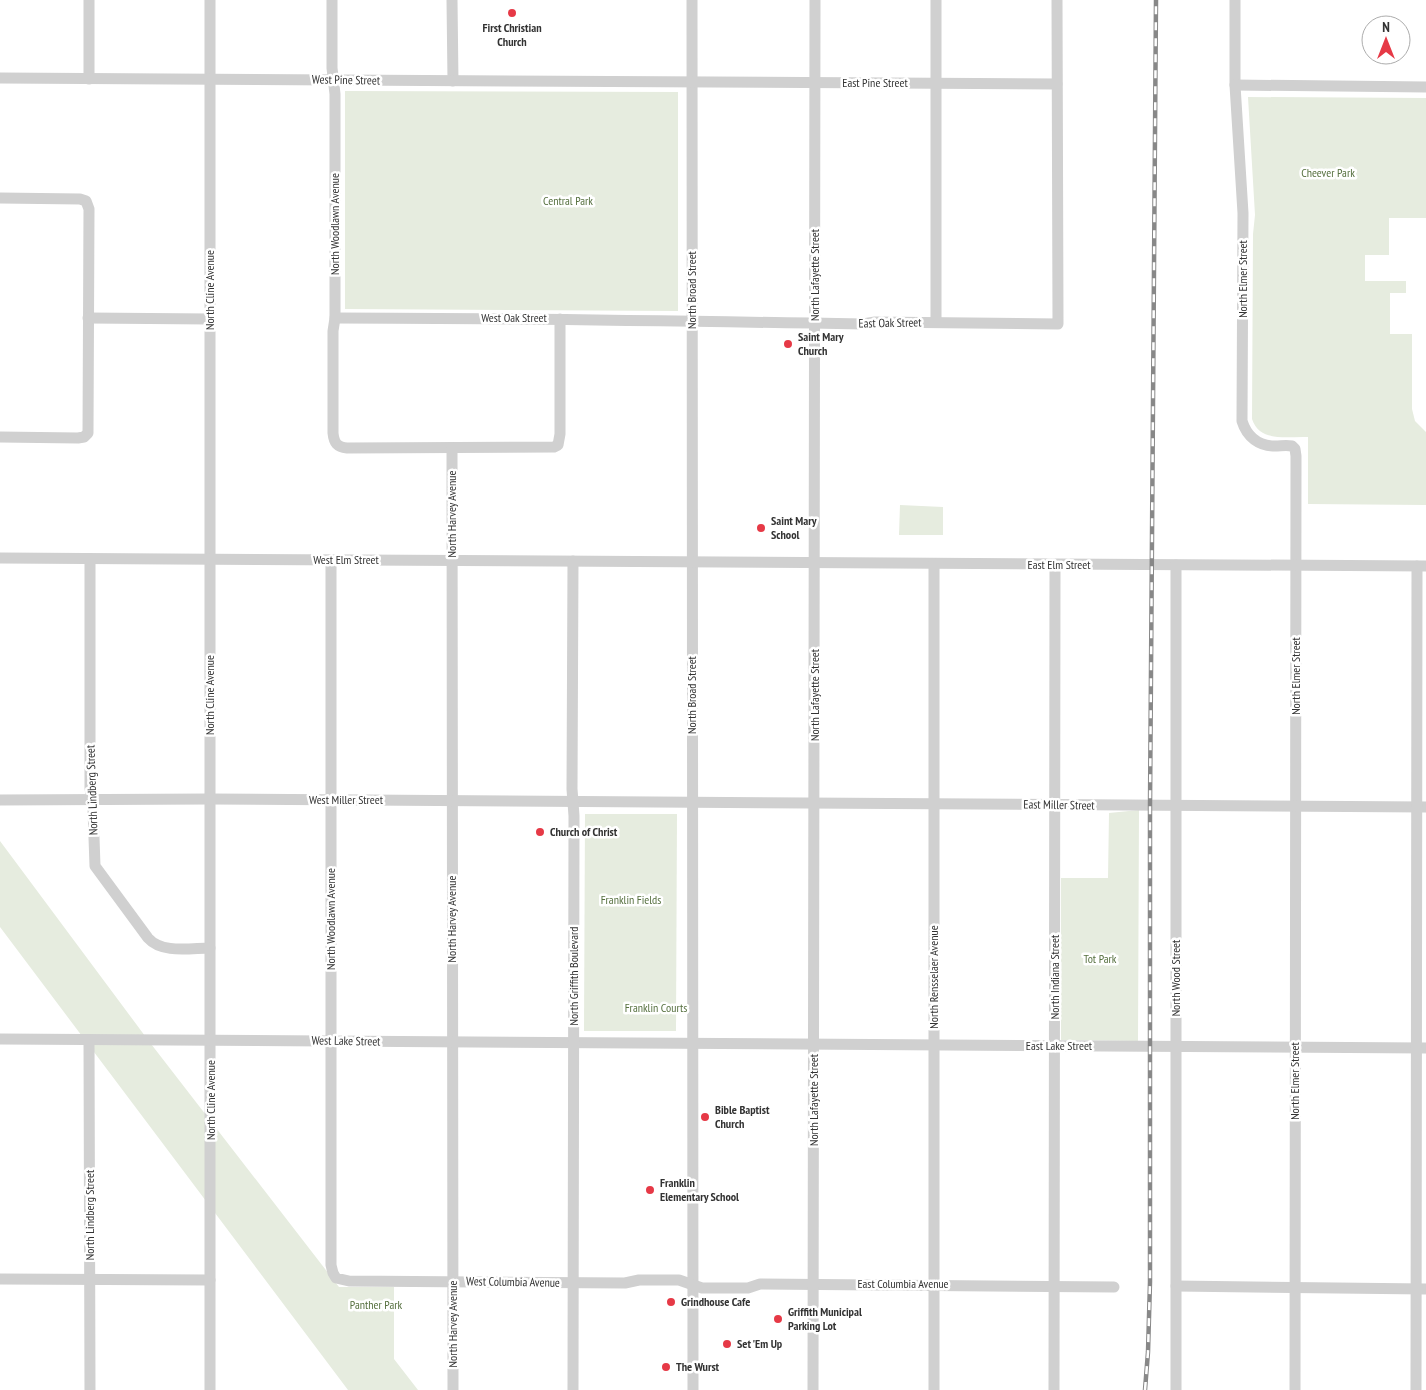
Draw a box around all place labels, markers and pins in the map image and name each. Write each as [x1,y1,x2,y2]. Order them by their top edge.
marker: First Christian Church [506,7,518,19]
place label: First Christian Church [482,20,542,49]
place label: Saint Mary Church [798,329,844,358]
marker: Saint Mary Church [782,338,794,350]
place label: Saint Mary School [771,513,817,542]
marker: Saint Mary School [755,522,767,534]
place label: Church of Christ [550,824,618,839]
marker: Church of Christ [534,826,546,838]
place label: Bible Baptist Church [715,1102,770,1131]
marker: Bible Baptist Church [699,1111,711,1123]
place label: Franklin Elementary School [660,1175,739,1204]
marker: Franklin Elementary School [644,1184,656,1196]
place label: Grindhouse Cafe [681,1294,750,1309]
marker: Grindhouse Cafe [665,1296,677,1308]
place label: Griffith Municipal Parking Lot [788,1304,862,1333]
marker: Griffith Municipal Parking Lot [772,1313,784,1325]
place label: Set 'Em Up [737,1336,783,1351]
marker: Set 'Em Up [721,1338,733,1350]
place label: The Wurst [676,1359,720,1374]
marker: The Wurst [660,1361,672,1373]

